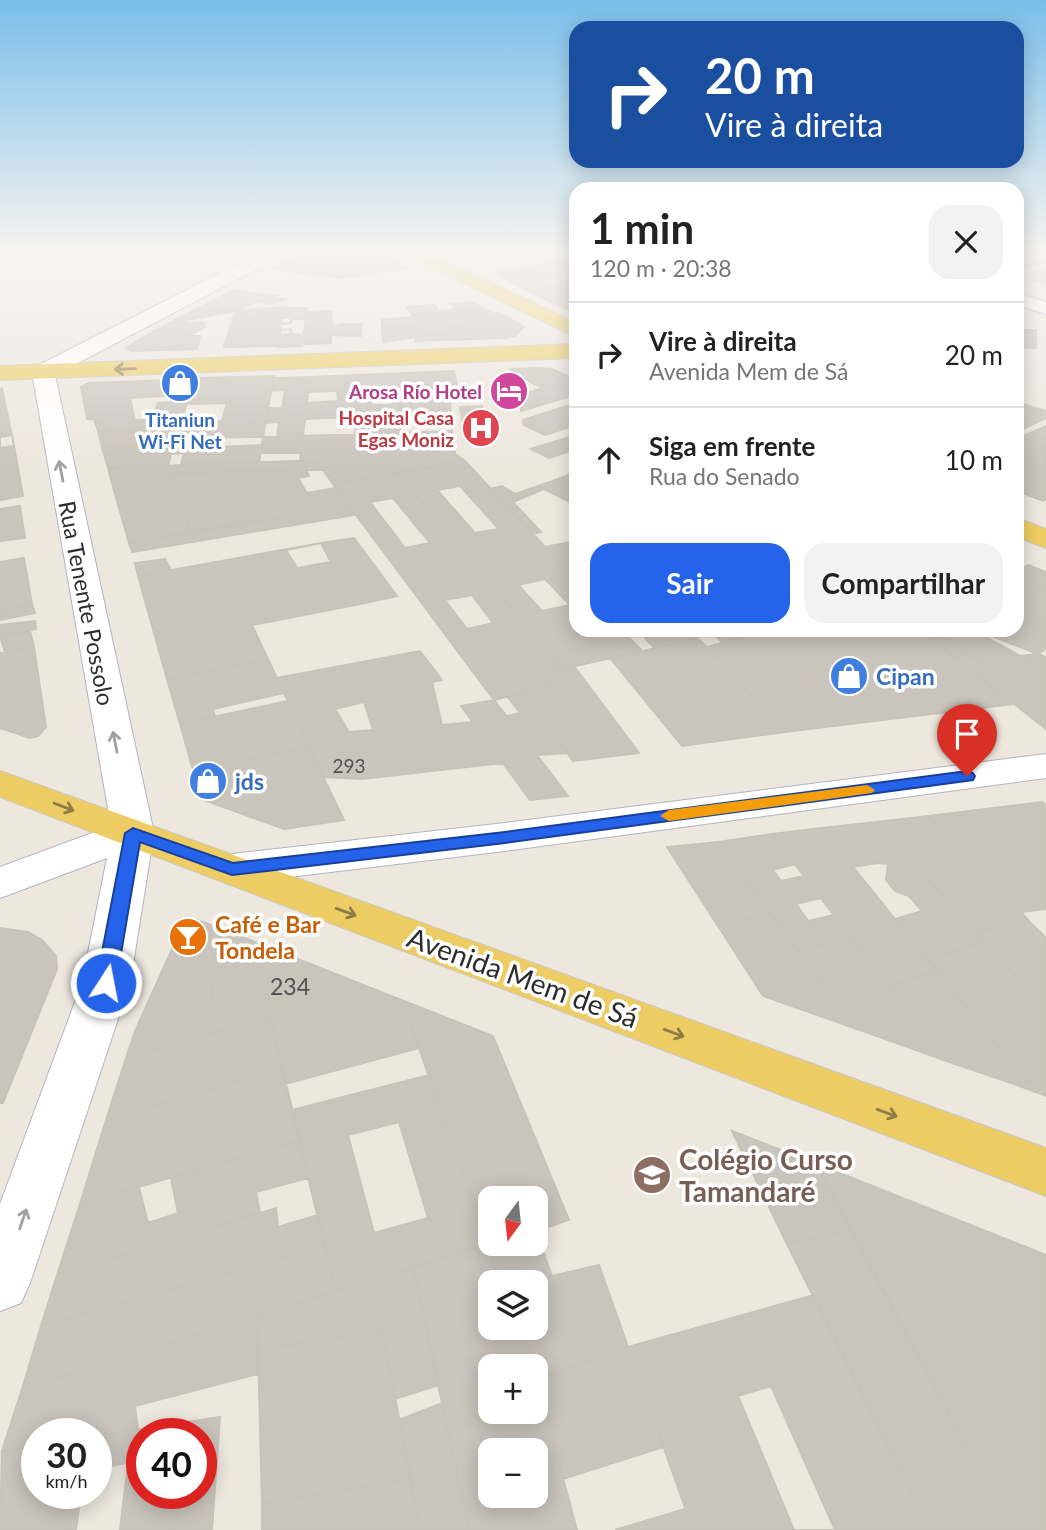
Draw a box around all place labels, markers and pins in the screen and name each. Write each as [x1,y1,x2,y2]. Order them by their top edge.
shop icon: Titaniun Wi-Fi Net [159,362,201,404]
hotel icon: Arosa Río Hotel [488,370,530,412]
place label: Arosa Río Hotel [348,380,482,403]
place label: Hospital Casa Egas Moniz [339,406,454,451]
hospital icon: Hospital Casa Egas Moniz [460,407,502,449]
place label: Titaniun Wi-Fi Net [138,408,222,453]
shop icon: Cipan [828,655,870,697]
place label: Cipan [876,662,935,690]
pin [937,704,997,776]
shop icon: jds [187,760,229,802]
place label: jds [234,767,264,795]
place label: Café e Bar Tondela [215,910,321,964]
bar icon: Café e Bar Tondela [167,916,209,958]
place label: Colégio Curso Tamandaré [679,1142,853,1208]
school or university icon: Colégio Curso Tamandaré [631,1154,673,1196]

